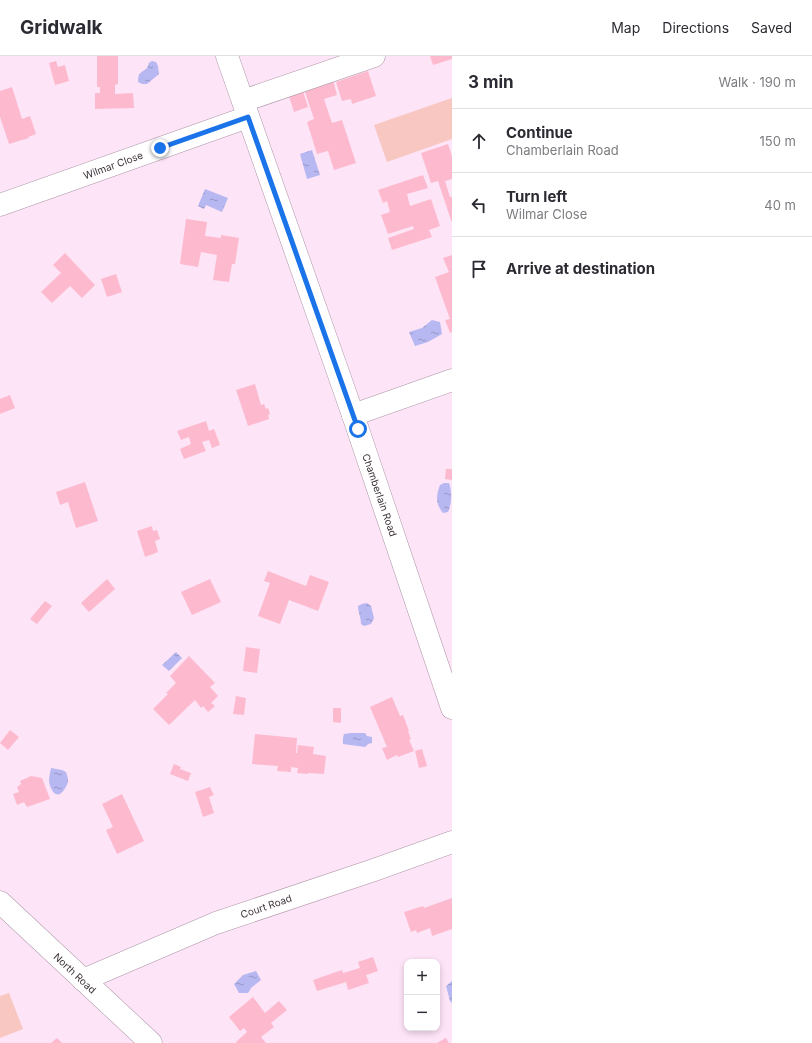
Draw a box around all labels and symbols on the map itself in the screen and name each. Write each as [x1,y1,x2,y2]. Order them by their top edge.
route end [151,139,169,157]
street label: Wilmar Close [82,149,145,181]
route start [349,420,367,438]
street label: Chamberlain Road [360,452,400,538]
street label: Court Road [239,892,293,920]
street label: North Road [51,950,99,996]

